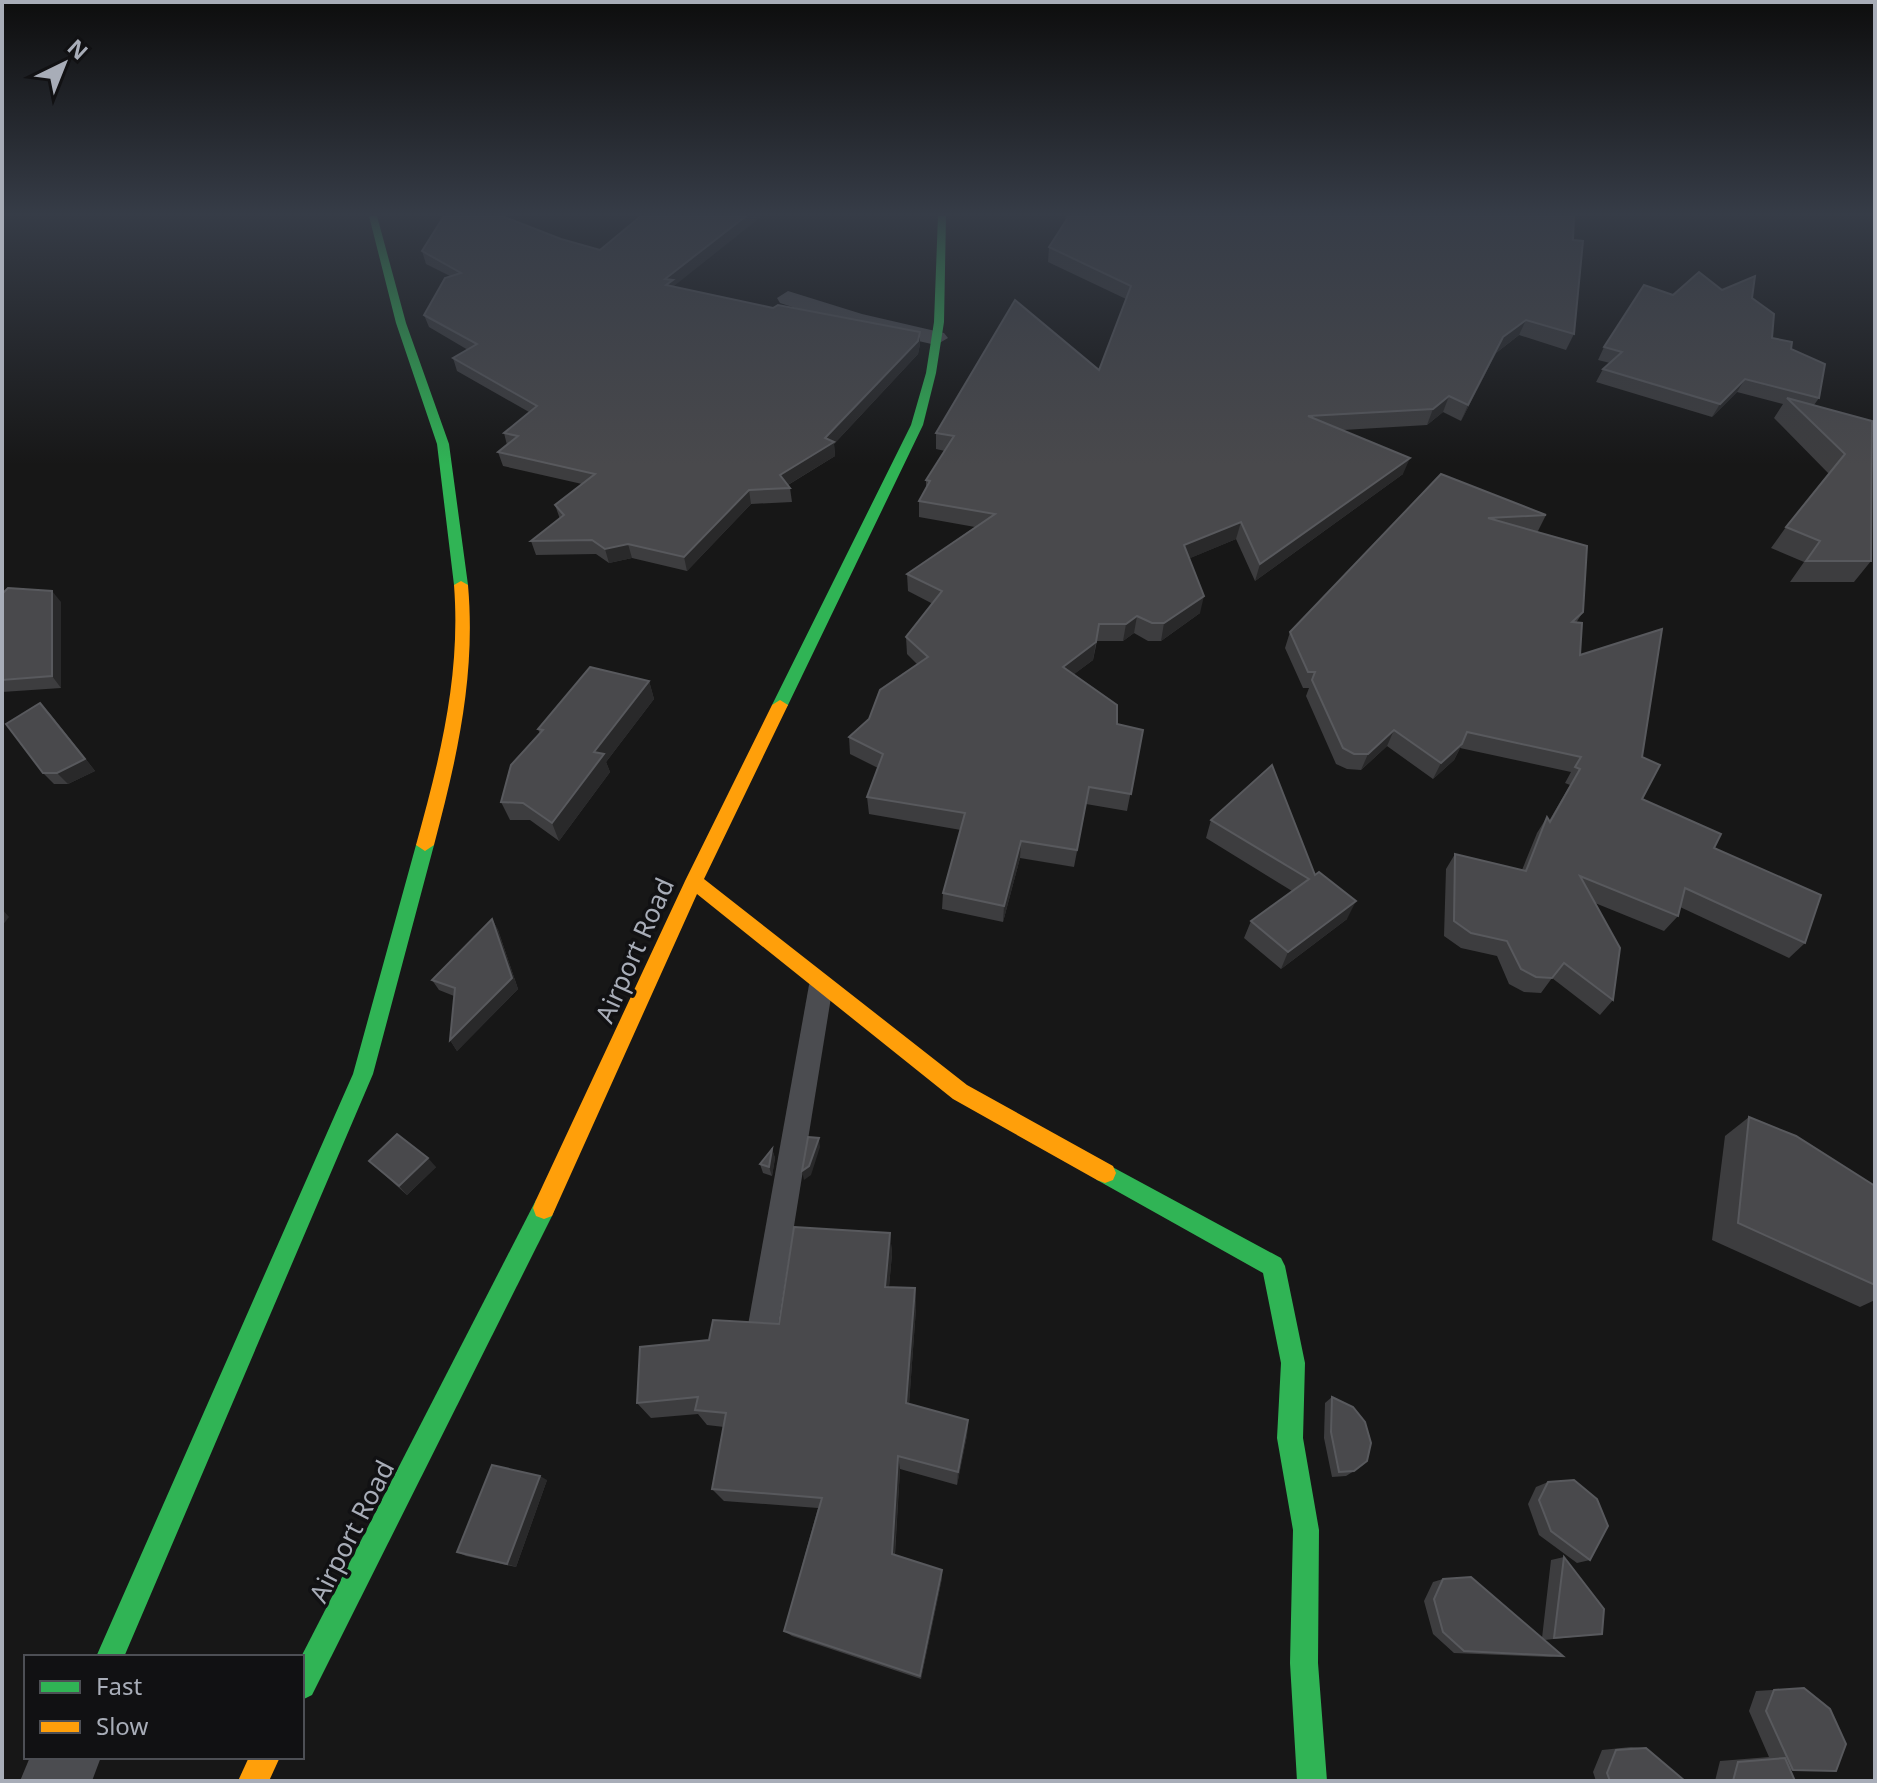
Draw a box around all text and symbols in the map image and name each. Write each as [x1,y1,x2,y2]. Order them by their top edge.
north arrow [24,24,104,104]
text: N [62,32,95,66]
street label: Airport Road [586,872,682,1028]
street label: Airport Road [300,1454,402,1608]
legend [24,1655,304,1759]
text: Fast [96,1669,142,1702]
text: Slow [96,1709,148,1742]

